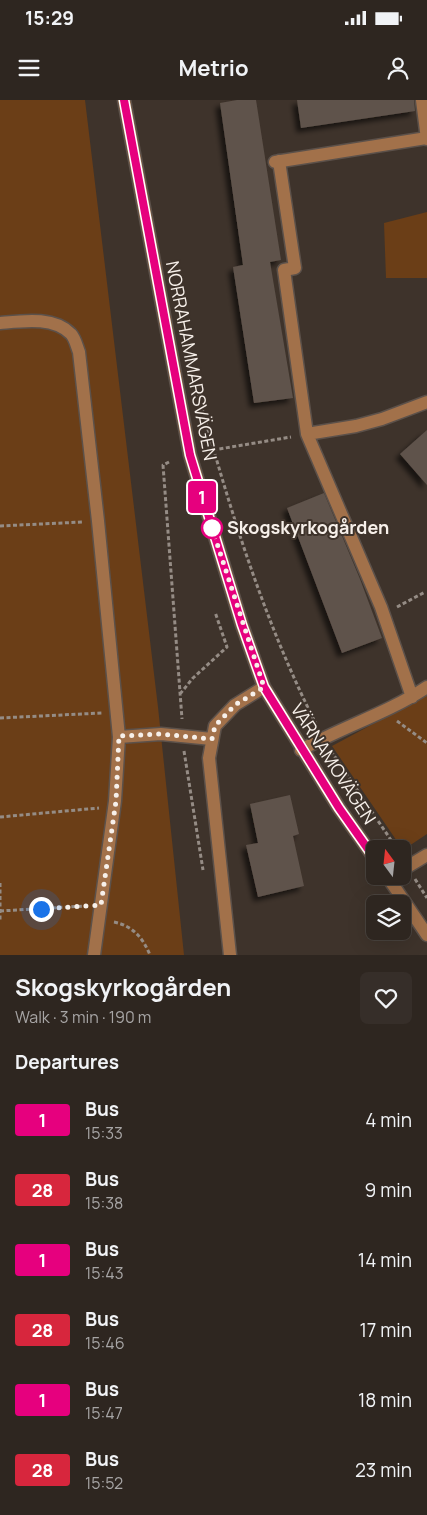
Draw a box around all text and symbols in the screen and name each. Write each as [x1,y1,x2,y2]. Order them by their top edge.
text: 15:29 [25,5,74,31]
text: Metrio [178,53,249,83]
icon: menu [15,54,43,82]
icon: person [384,54,412,82]
street label: NORRAHAMMARSVÄGEN [161,259,223,463]
line badge: 1 [186,481,218,513]
text: 1 [198,485,206,509]
place label: Skogskyrkogården [227,515,389,539]
marker: Skogskyrkogården [201,517,223,539]
street label: VÄRNAMOVÄGEN [286,698,382,829]
north arrow [366,840,411,885]
map controls [366,840,411,940]
button: layers [366,895,411,940]
your location [29,897,54,922]
text: Skogskyrkogården [15,970,231,1003]
button: heart [360,972,412,1024]
text: Walk · 3 min · 190 m [15,1006,151,1028]
text: Departures [15,1049,119,1075]
text: Bus [85,1096,119,1122]
text: 4 min [365,1107,412,1133]
text: 1 [39,1108,46,1132]
text: 15:33 [85,1122,123,1144]
text: Bus [85,1166,119,1192]
text: 9 min [365,1177,412,1203]
text: 28 [32,1178,53,1202]
text: 15:38 [85,1192,123,1214]
text: Bus [85,1236,119,1262]
text: 14 min [358,1247,412,1273]
text: 1 [39,1248,46,1272]
text: 15:43 [85,1262,124,1284]
text: Bus [85,1306,119,1332]
text: 17 min [359,1317,412,1343]
text: 28 [32,1318,53,1342]
text: 15:46 [85,1332,125,1354]
text: Bus [85,1376,119,1402]
text: 18 min [358,1387,412,1413]
text: 1 [39,1388,46,1412]
text: 15:47 [85,1402,123,1424]
text: Bus [85,1446,119,1472]
text: 23 min [355,1457,412,1483]
text: 28 [32,1458,53,1482]
text: 15:52 [85,1472,123,1494]

